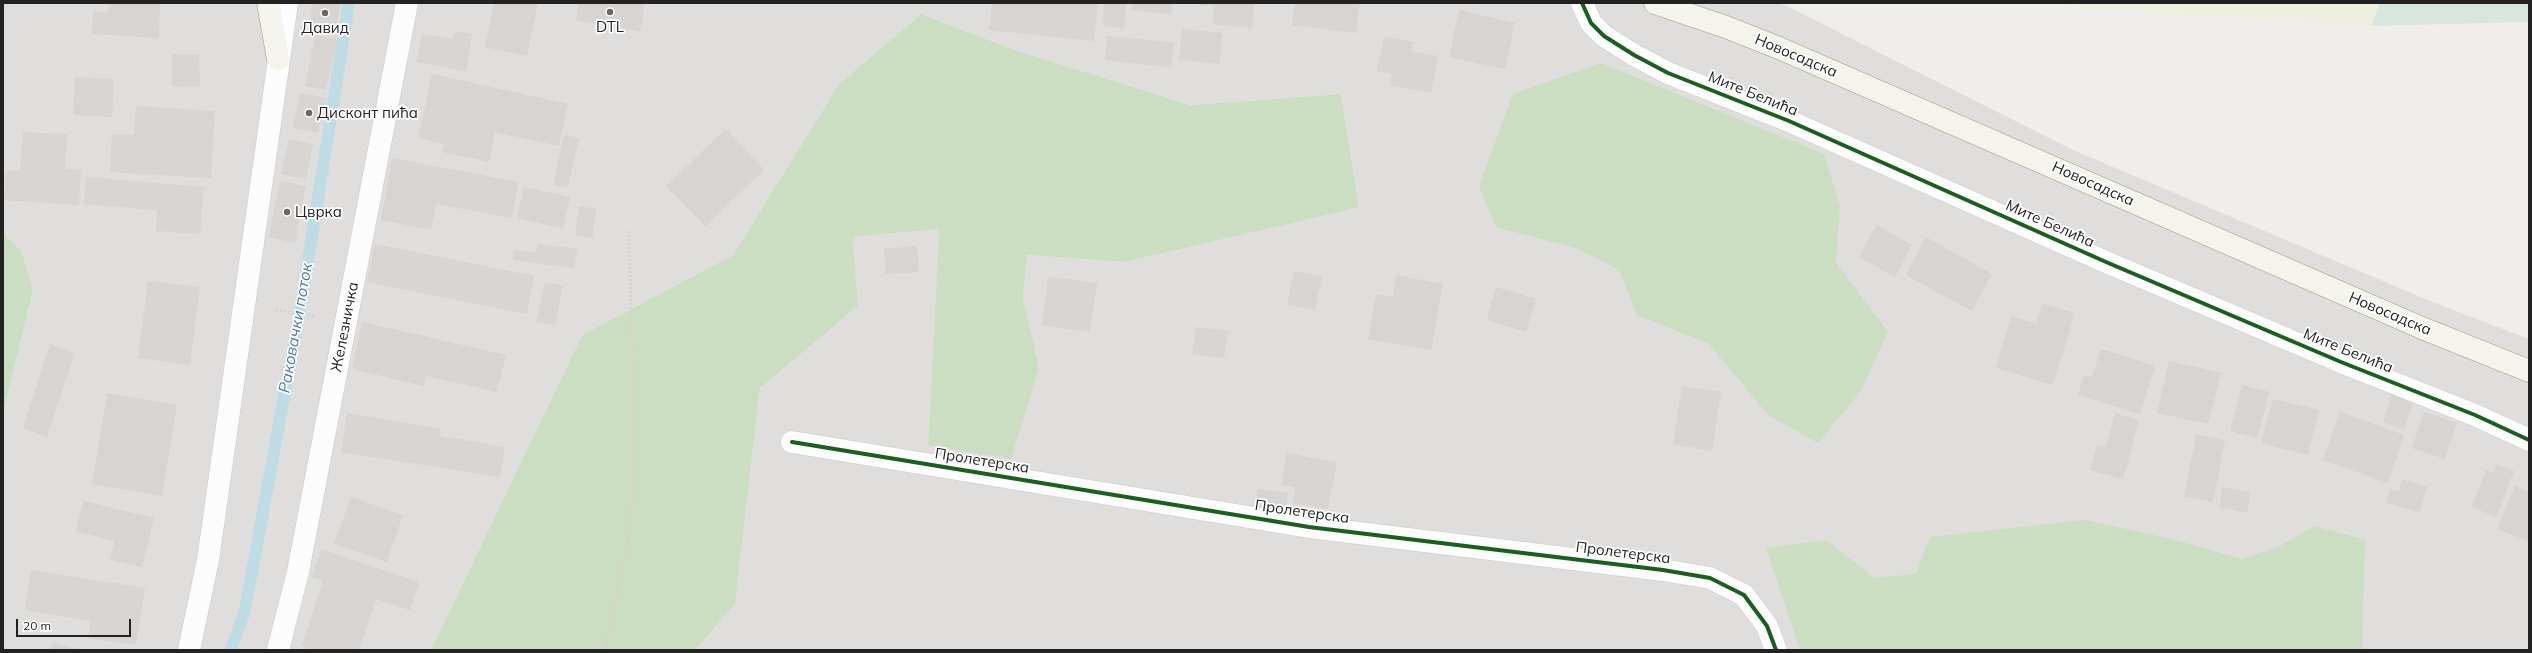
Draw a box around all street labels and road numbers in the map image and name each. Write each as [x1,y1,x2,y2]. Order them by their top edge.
street label: Новосадска [1752,31,1840,81]
street label: Мите Белића [1706,68,1800,120]
street label: Новосадска [2049,158,2137,210]
street label: Мите Белића [2003,196,2097,252]
street label: Железничка [327,280,363,374]
street label: Новосадска [2346,289,2434,339]
street label: Мите Белића [2301,325,2395,377]
street label: Пролетерска [934,445,1030,477]
street label: Пролетерска [1254,496,1350,528]
street label: Пролетерска [1575,538,1671,568]

